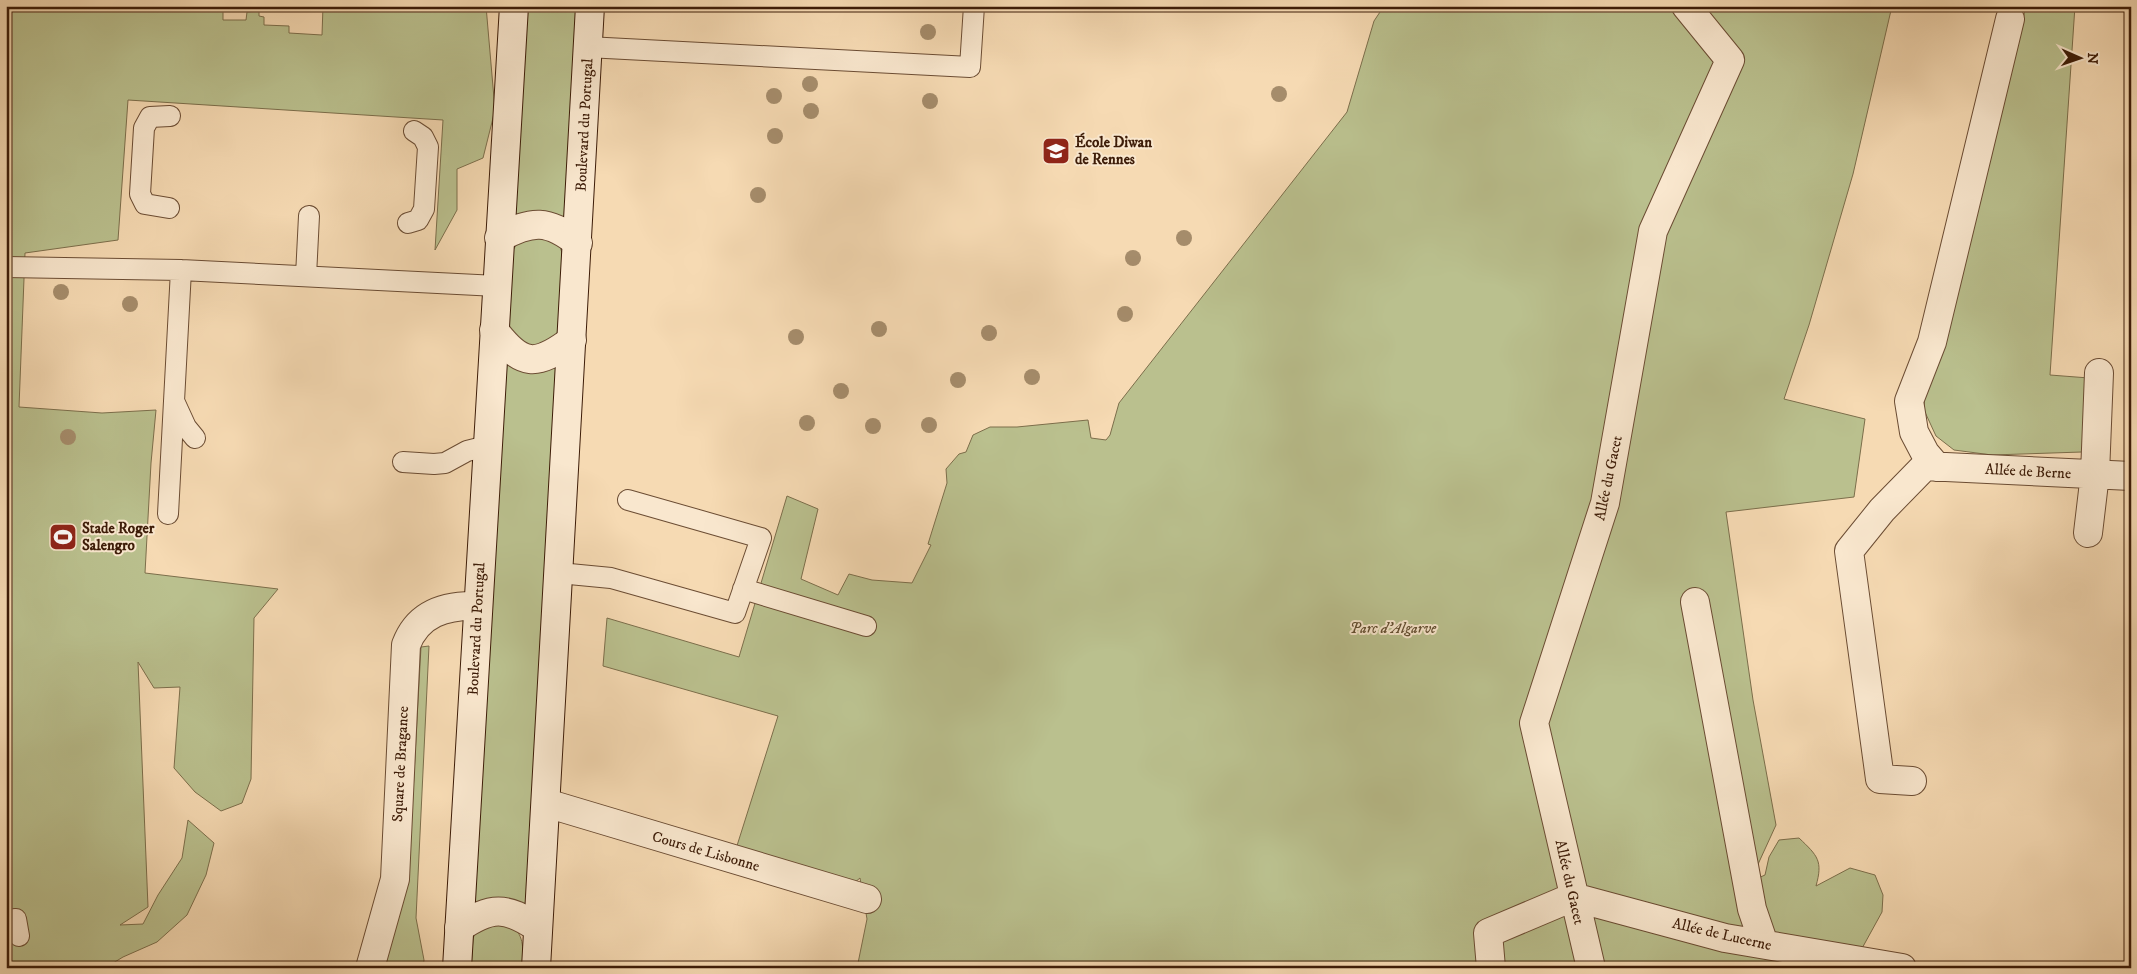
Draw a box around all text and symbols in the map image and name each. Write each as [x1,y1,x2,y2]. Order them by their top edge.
north arrow [2054,32,2104,82]
text: N [2083,52,2101,65]
street label: Boulevard du Portugal [572,57,598,192]
place label: École Diwan de Rennes [1075,132,1152,169]
school or university icon: École Diwan de Rennes [1041,136,1071,166]
street label: Allée du Gacet [1590,434,1627,522]
street label: Allée de Berne [1984,460,2072,483]
place label: Stade Roger Salengro [82,519,155,555]
sports icon: Stade Roger Salengro [48,522,78,552]
street label: Boulevard du Portugal [464,561,490,696]
park label: Parc d'Algarve [1350,619,1437,638]
street label: Square de Bragance [388,705,413,823]
street label: Cours de Lisbonne [650,827,762,876]
street label: Allée du Gacet [1551,838,1589,927]
street label: Allée de Lucerne [1670,914,1773,955]

